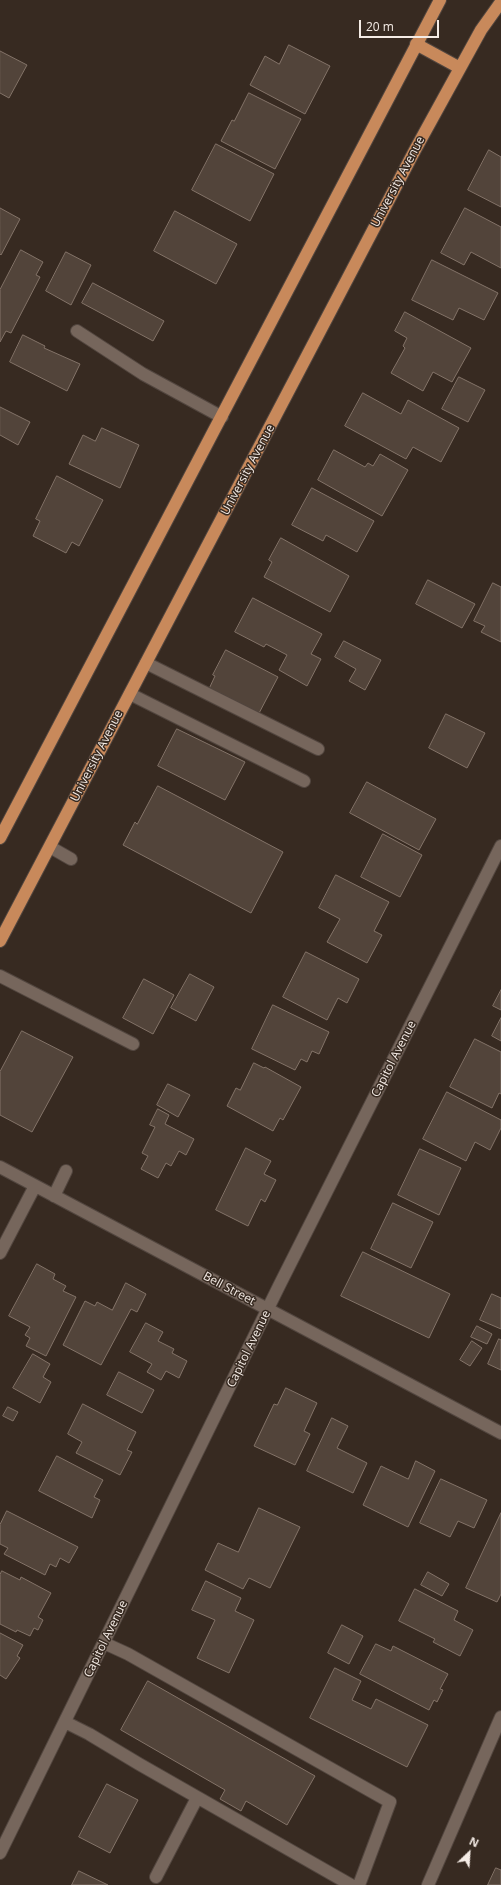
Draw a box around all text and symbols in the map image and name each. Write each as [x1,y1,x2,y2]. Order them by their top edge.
scale bar [361,12,441,38]
text: 20 m [366,18,394,35]
street label: University Avenue [368,134,428,230]
street label: University Avenue [218,422,278,518]
street label: University Avenue [68,708,126,804]
street label: Capitol Avenue [369,1018,419,1100]
street label: Bell Street [200,1269,258,1309]
street label: Capitol Avenue [224,1308,274,1390]
street label: Capitol Avenue [81,1598,131,1680]
north arrow [449,1833,489,1873]
text: N [467,1833,482,1850]

